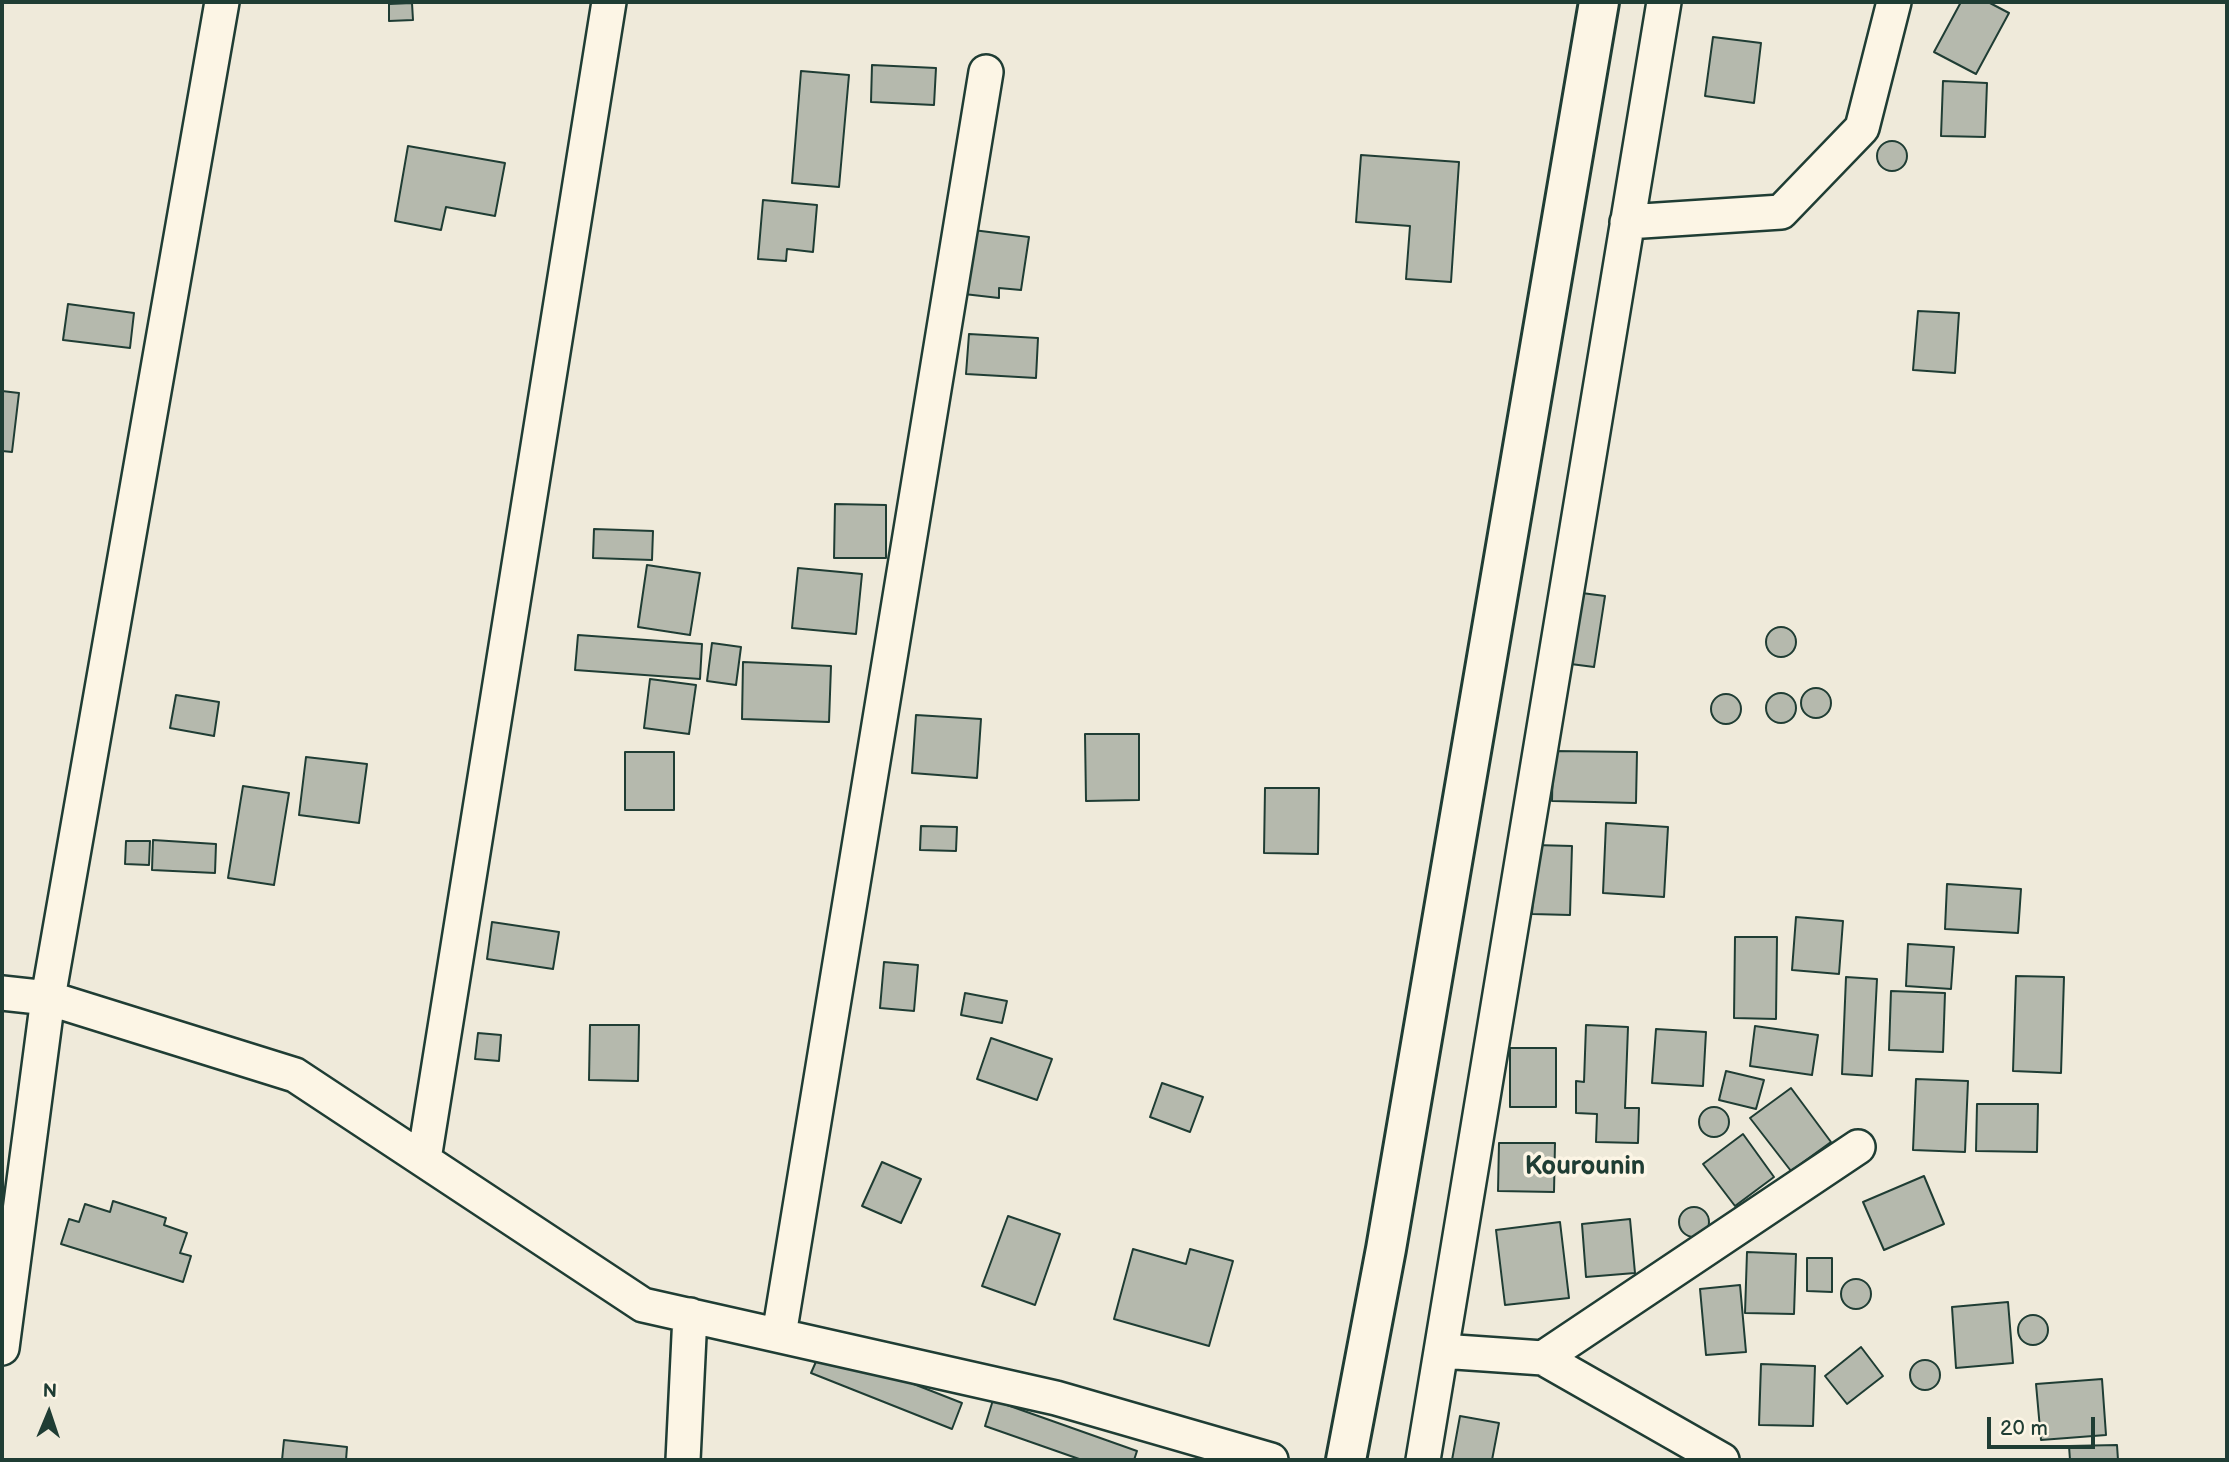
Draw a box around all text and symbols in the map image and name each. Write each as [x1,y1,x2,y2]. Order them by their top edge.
district label: Kourounin [1525,1151,1645,1183]
north arrow [14,1378,84,1448]
text: N [42,1380,57,1403]
scale bar [1991,1402,2100,1446]
text: 20 m [2000,1416,2048,1441]

